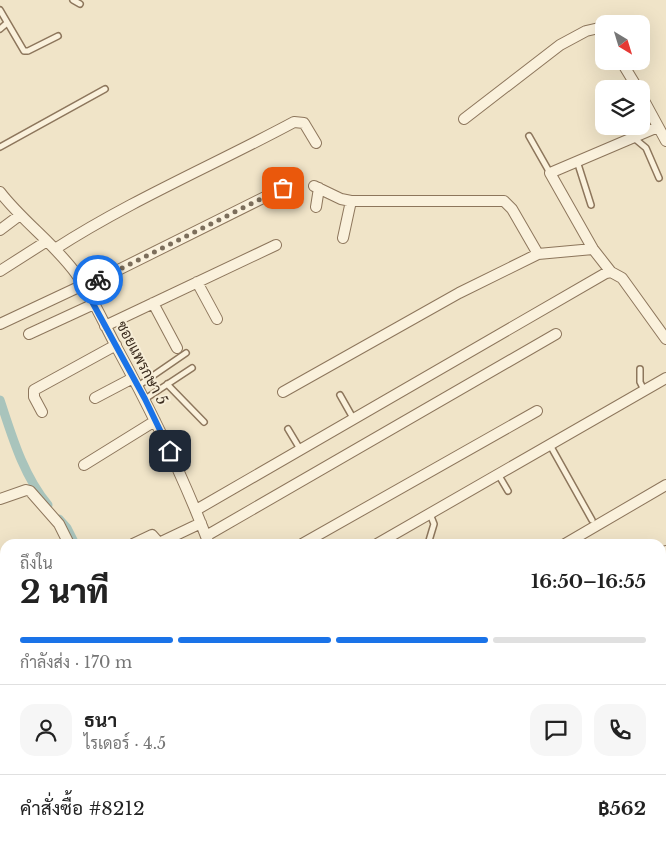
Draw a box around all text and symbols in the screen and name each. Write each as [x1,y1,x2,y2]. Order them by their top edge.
north arrow [595,15,650,70]
map controls [595,15,650,135]
button: layers [595,80,650,135]
pin [262,167,304,209]
icon: bag [269,174,297,202]
courier [73,255,123,305]
icon: bike [84,266,112,294]
street label: ซอยแพรกษา 5 [112,318,172,408]
pin [149,430,191,472]
icon: home [156,437,184,465]
text: ถึงใน [20,553,53,573]
text: 16:50–16:55 [531,570,646,593]
text: 2 นาที [20,572,109,612]
text: กำลังส่ง · 170 m [20,652,132,672]
button: person [20,704,72,756]
button: chat [530,704,582,756]
button: phone [594,704,646,756]
text: ธนา [84,709,117,732]
text: ไรเดอร์ · 4.5 [84,733,166,753]
text: คำสั่งซื้อ #8212 [20,797,145,820]
text: ฿562 [598,797,646,820]

